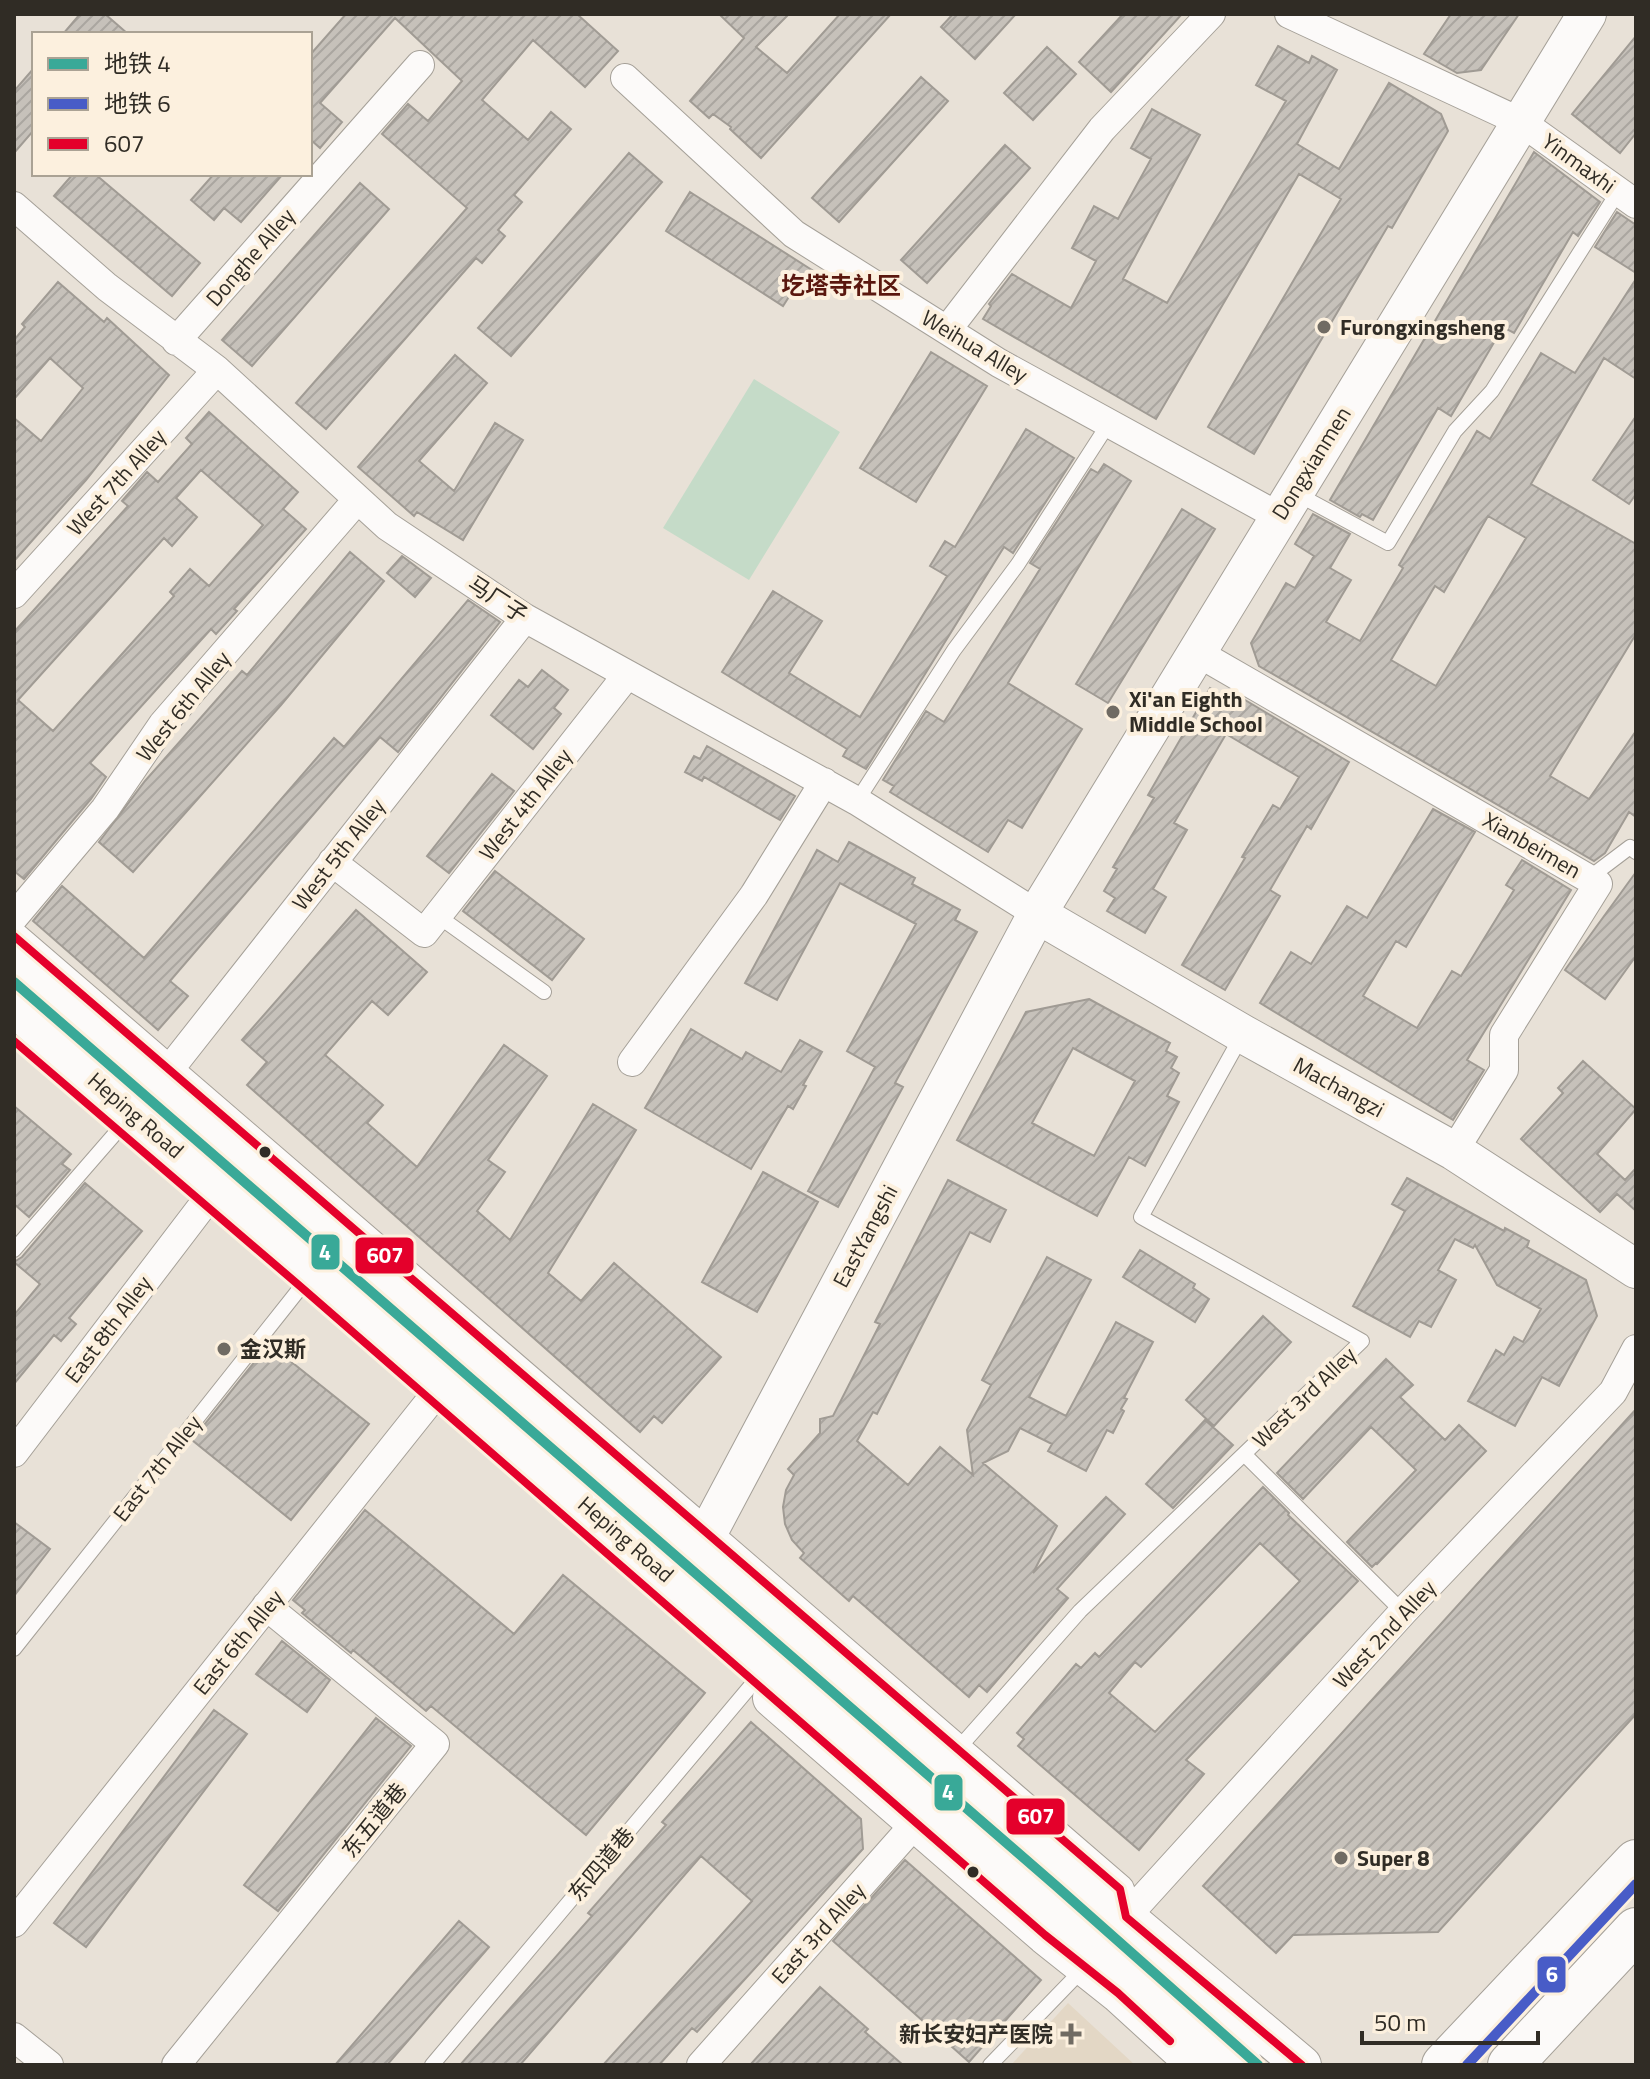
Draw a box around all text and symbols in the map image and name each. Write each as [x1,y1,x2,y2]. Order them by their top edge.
legend [32,32,312,176]
text: 地铁 4 [104,45,171,81]
text: 地铁 6 [104,85,171,121]
street label: Yinmaxhi [1535,124,1623,202]
text: 607 [104,125,144,161]
street label: Donghe Alley [197,200,303,314]
district label: 圪塔寺社区 [781,267,901,303]
street label: Weihua Alley [915,301,1035,391]
place label: Furongxingsheng [1340,310,1505,344]
marker: Furongxingsheng [1315,318,1333,336]
street label: Dongxianmen [1263,400,1359,526]
street label: West 7th Alley [58,420,174,543]
street label: 马厂子 [461,567,535,631]
street label: West 6th Alley [127,643,239,769]
place label: Xi'an Eighth Middle School [1129,682,1263,741]
marker: Xi'an Eighth Middle School [1104,703,1122,721]
street label: West 4th Alley [470,740,580,867]
street label: West 5th Alley [283,790,393,917]
street label: Xianbeimen [1476,803,1588,887]
street label: Machangzi [1287,1048,1391,1126]
street label: Heping Road [80,1064,192,1166]
unlabelled marker [257,1144,273,1160]
street label: EastYangshi [824,1179,906,1293]
line badge: 4 [310,1233,341,1271]
text: 4 [319,1235,331,1269]
line badge: 607 [354,1236,415,1275]
text: 607 [367,1238,403,1272]
street label: East 8th Alley [56,1268,160,1390]
place label: 金汉斯 [240,1332,306,1366]
street label: West 3rd Alley [1244,1338,1364,1456]
marker: 金汉斯 [215,1340,233,1358]
street label: East 7th Alley [104,1407,210,1529]
street label: Heping Road [570,1488,682,1590]
street label: West 2nd Alley [1324,1572,1444,1696]
street label: East 6th Alley [185,1581,292,1702]
line badge: 4 [933,1773,964,1812]
street label: 东五道巷 [333,1775,415,1865]
text: 4 [942,1775,954,1809]
line badge: 607 [1005,1797,1066,1836]
text: 607 [1018,1799,1054,1833]
street label: 东四道巷 [560,1819,642,1909]
place label: Super 8 [1357,1841,1430,1875]
marker: Super 8 [1332,1849,1350,1867]
unlabelled marker [965,1864,981,1880]
street label: East 3rd Alley [763,1874,873,1992]
line badge: 6 [1536,1955,1567,1994]
text: 6 [1546,1957,1558,1991]
scale bar [1362,1995,1538,2045]
text: 50 m [1374,2004,1426,2040]
place label: 新长安妇产医院 [899,2017,1053,2051]
marker: 新长安妇产医院 [1060,2023,1082,2045]

